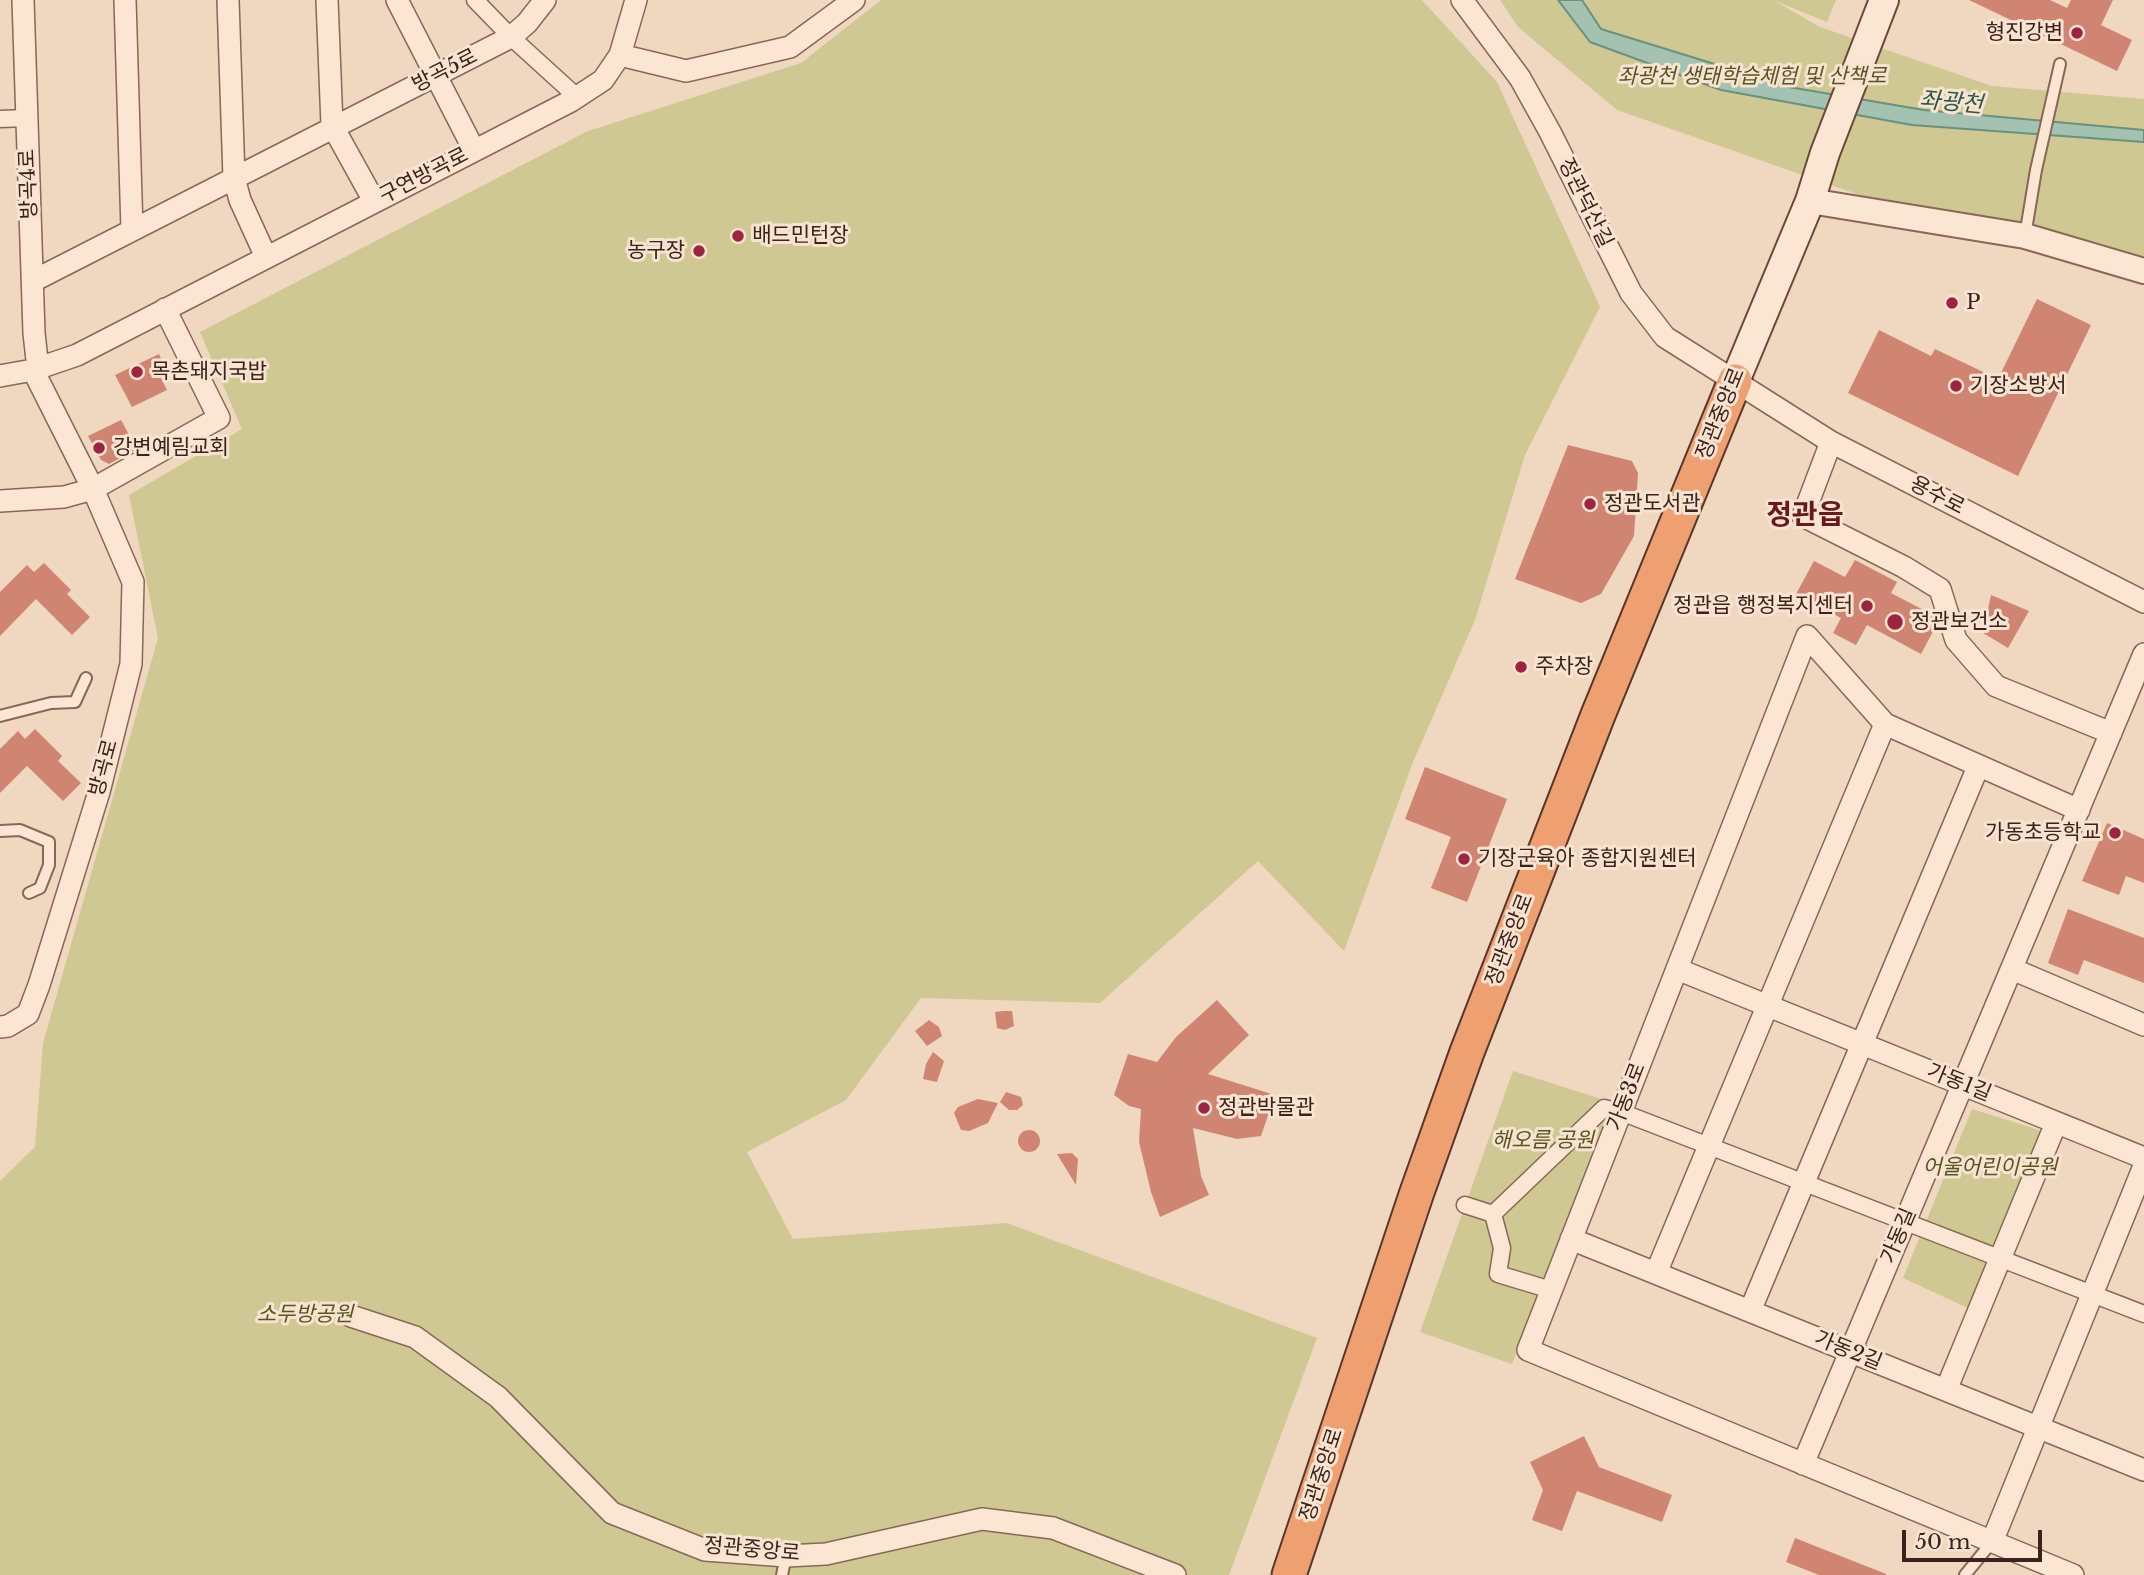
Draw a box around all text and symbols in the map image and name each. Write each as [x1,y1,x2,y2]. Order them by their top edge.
place label: 형진강변 [1986,20,2063,46]
marker: 형진강변 [2069,25,2085,41]
street label: 방곡5로 [408,44,482,98]
park label: 좌광천 생태학습체험 및 산책로 [1618,64,1886,90]
water label: 좌광천 [1918,86,1984,120]
street label: 구연방곡로 [375,143,473,209]
street label: 방곡4로 [15,148,43,220]
street label: 정관덕산길 [1553,154,1617,252]
place label: 배드민턴장 [752,223,849,249]
marker: 배드민턴장 [730,228,746,244]
place label: 농구장 [627,238,685,264]
marker: 농구장 [691,243,707,259]
place label: P [1966,290,1980,316]
marker: P [1944,295,1960,311]
place label: 목촌돼지국밥 [151,359,267,385]
marker: 목촌돼지국밥 [129,364,145,380]
street label: 정관중앙로 [1691,364,1751,464]
place label: 기장소방서 [1970,373,2067,399]
marker: 기장소방서 [1948,378,1964,394]
place label: 강변예림교회 [113,435,229,461]
marker: 강변예림교회 [91,440,107,456]
street label: 용수로 [1905,472,1969,520]
place label: 정관도서관 [1604,491,1701,517]
marker: 정관도서관 [1582,496,1598,512]
district label: 정관읍 [1766,499,1844,533]
place label: 정관읍 행정복지센터 [1673,593,1853,619]
marker: 정관읍 행정복지센터 [1859,598,1875,614]
place label: 정관보건소 [1911,609,2008,635]
marker: 정관보건소 [1885,612,1905,632]
place label: 주차장 [1535,654,1593,680]
marker: 주차장 [1513,659,1529,675]
street label: 방곡로 [84,737,124,799]
place label: 가동초등학교 [1985,820,2101,846]
marker: 가동초등학교 [2107,825,2123,841]
place label: 기장군육아 종합지원센터 [1478,846,1697,872]
marker: 기장군육아 종합지원센터 [1456,851,1472,867]
street label: 정관중앙로 [1481,890,1539,990]
street label: 가동3로 [1603,1059,1651,1135]
street label: 가동1길 [1923,1059,1995,1107]
place label: 정관박물관 [1218,1095,1315,1121]
marker: 정관박물관 [1196,1100,1212,1116]
park label: 해오름 공원 [1492,1128,1594,1154]
park label: 어울어린이공원 [1922,1155,2058,1181]
street label: 가동길 [1876,1204,1922,1268]
park label: 소두방공원 [257,1302,353,1328]
street label: 가동2길 [1810,1326,1886,1376]
street label: 정관중앙로 [1295,1425,1349,1525]
scale bar [1906,1516,2046,1560]
text: 50 m [1915,1529,1970,1555]
street label: 정관중앙로 [703,1533,801,1567]

